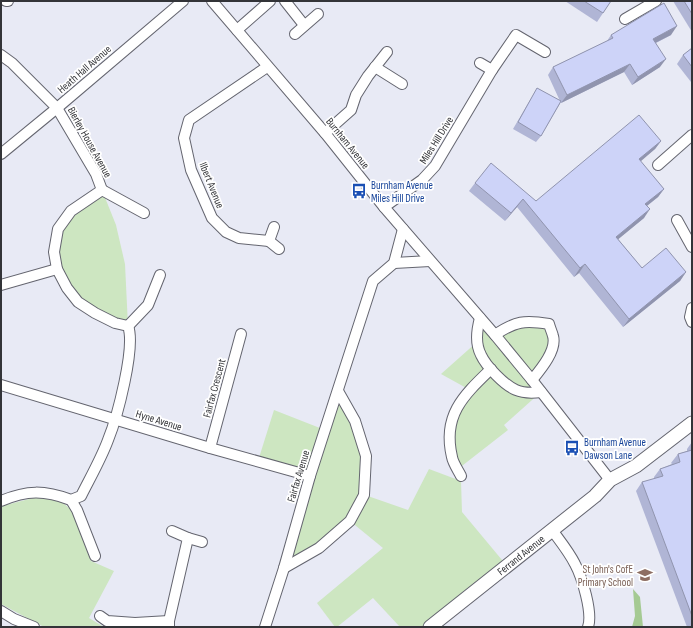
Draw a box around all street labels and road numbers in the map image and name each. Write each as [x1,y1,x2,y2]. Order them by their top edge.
street label: Heath Hall Avenue [55,43,114,96]
street label: Bierley House Avenue [65,105,114,180]
street label: Miles Hill Drive [417,114,456,166]
street label: Burnham Avenue [323,115,372,172]
street label: Ilbert Avenue [196,160,227,210]
street label: Fairfax Crescent [200,357,229,419]
street label: Hyne Avenue [134,407,184,434]
street label: Fairfax Avenue [284,449,313,504]
street label: Ferrand Avenue [495,532,547,578]

